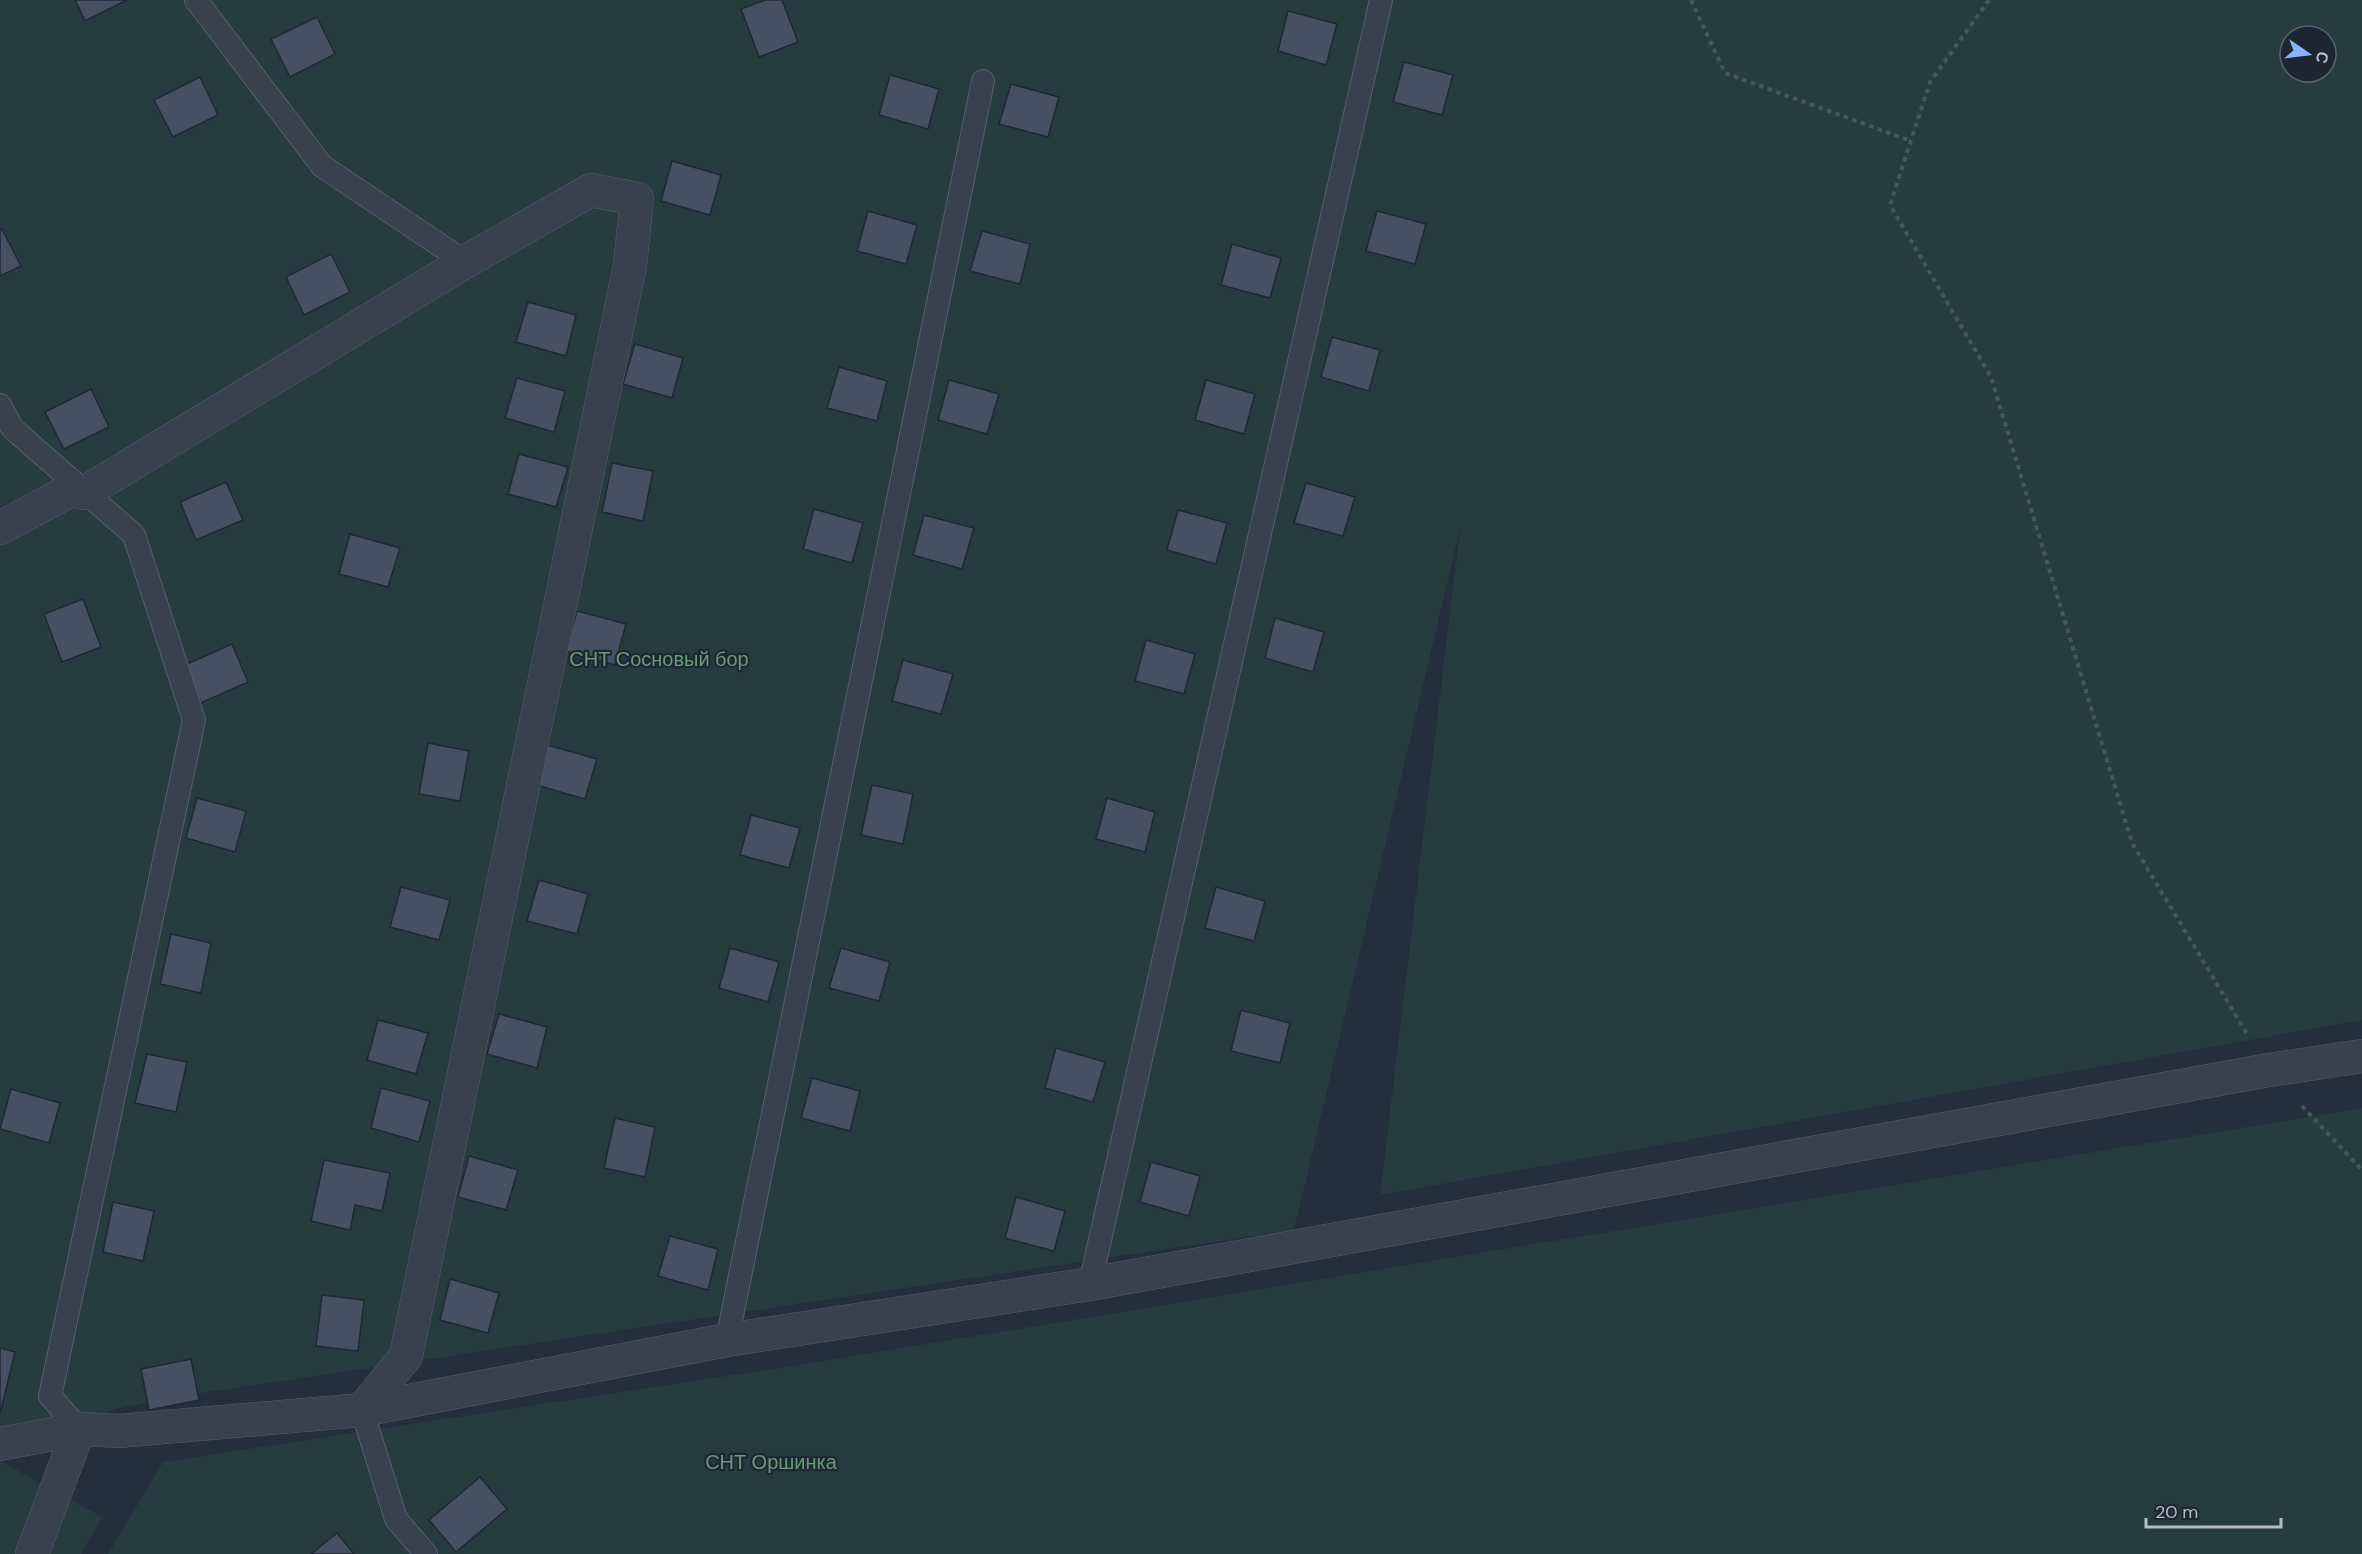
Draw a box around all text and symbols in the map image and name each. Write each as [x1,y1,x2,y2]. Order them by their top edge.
north arrow [2278,24,2338,84]
text: С [2310,49,2334,66]
park label: СНТ Сосновый бор [569,646,749,672]
park label: СНТ Оршинка [705,1449,838,1475]
scale bar [2146,1491,2281,1529]
text: 20 m [2155,1500,2198,1524]

